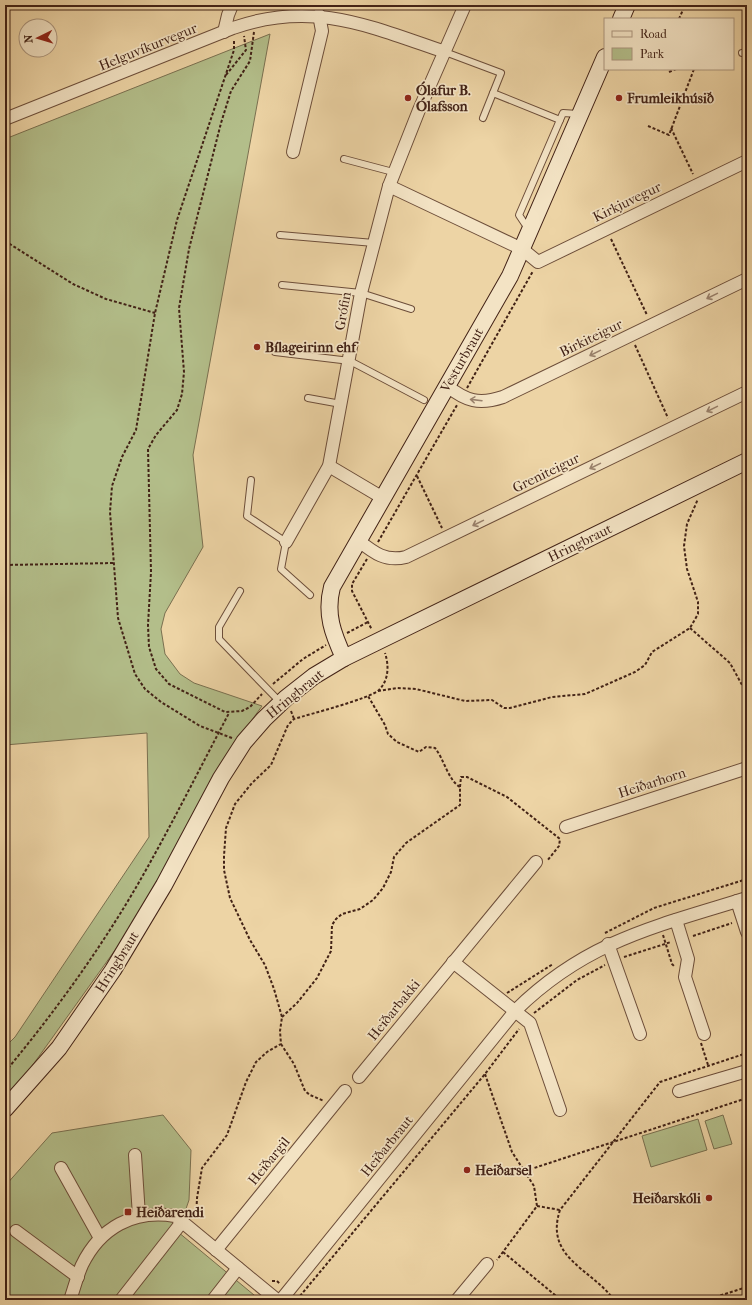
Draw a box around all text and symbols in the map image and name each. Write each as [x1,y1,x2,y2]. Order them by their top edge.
north arrow [18,18,58,58]
legend [604,18,734,70]
street label: Helguvíkurvegur [96,20,200,74]
text: Road [640,27,667,41]
text: N [22,33,35,44]
text: Park [640,47,665,61]
place label: Ólafur B. Ólafsson [416,81,471,115]
place label: Frumleikhúsið [626,90,714,107]
marker: Ólafur B. Ólafsson [403,93,413,103]
marker: Frumleikhúsið [614,93,624,103]
street label: Kirkjuvegur [590,178,664,226]
street label: Grófin [331,290,355,332]
one-way arrow [706,293,718,300]
street label: Birkiteigur [557,315,625,361]
street label: Vesturbraut [436,325,487,396]
place label: Bílageirinn ehf [265,339,359,356]
marker: Bílageirinn ehf [252,342,262,352]
one-way arrow [589,350,601,357]
one-way arrow [470,396,483,404]
one-way arrow [706,406,718,413]
street label: Greniteigur [510,449,582,497]
one-way arrow [589,463,601,470]
one-way arrow [472,519,484,527]
street label: Hringbraut [545,520,615,566]
street label: Hringbraut [263,666,327,722]
street label: Heiðarhorn [616,764,688,802]
street label: Hringbraut [91,928,143,996]
street label: Heiðarbakki [364,976,424,1044]
street label: Heiðarbraut [357,1112,417,1180]
street label: Heiðargil [245,1133,294,1188]
place label: Heiðarsel [475,1162,532,1179]
marker: Heiðarsel [462,1165,472,1175]
place label: Heiðarskóli [633,1190,702,1207]
marker: Heiðarskóli [704,1193,714,1203]
place label: Heiðarendi [136,1204,205,1221]
marker: Heiðarendi [123,1207,133,1217]

